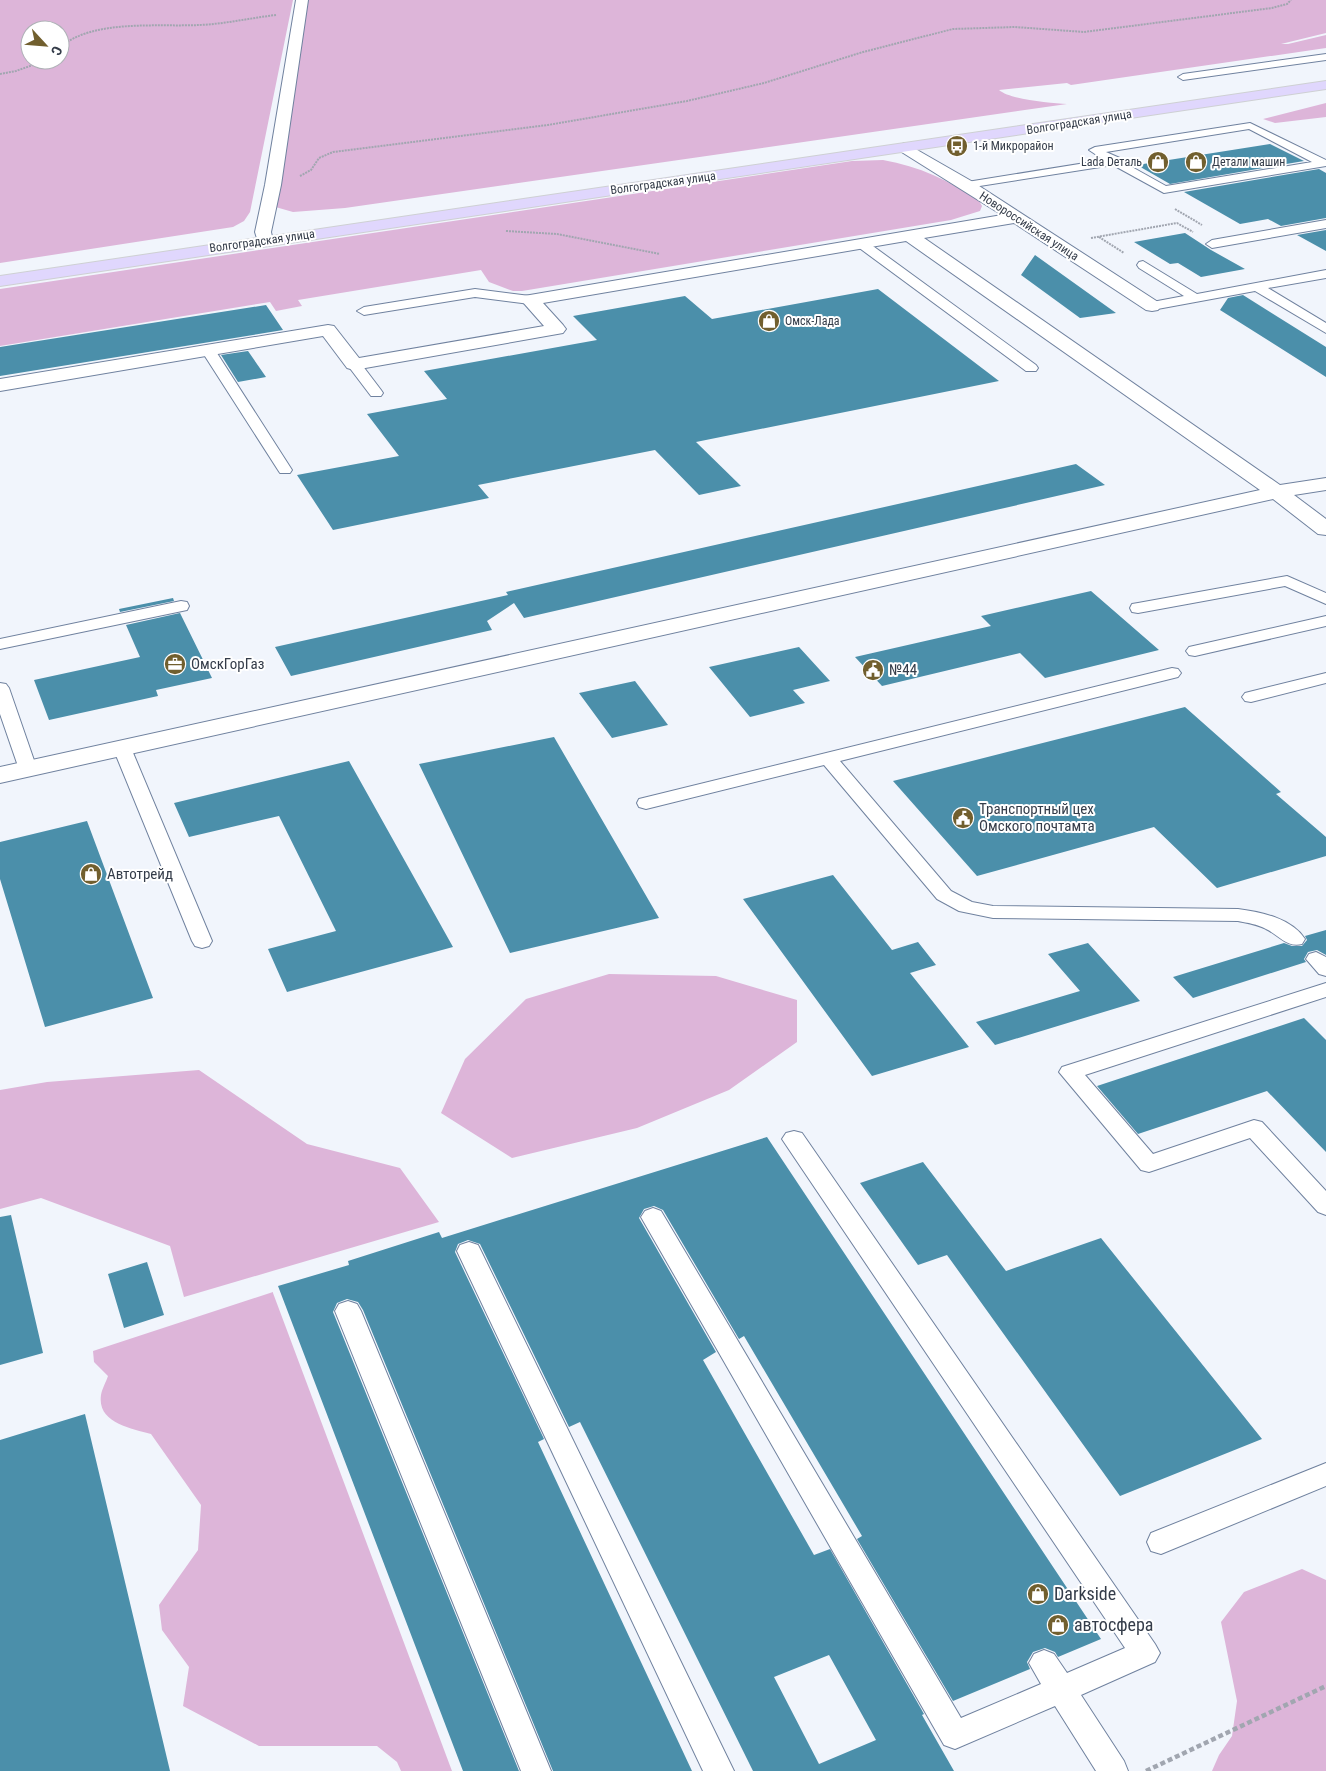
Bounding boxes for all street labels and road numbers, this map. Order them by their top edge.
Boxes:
street label: Волгоградская улица [1025,107,1133,137]
street label: Волгоградская улица [609,169,717,197]
street label: Новороссийская улица [977,189,1081,263]
street label: Волгоградская улица [208,227,316,255]

